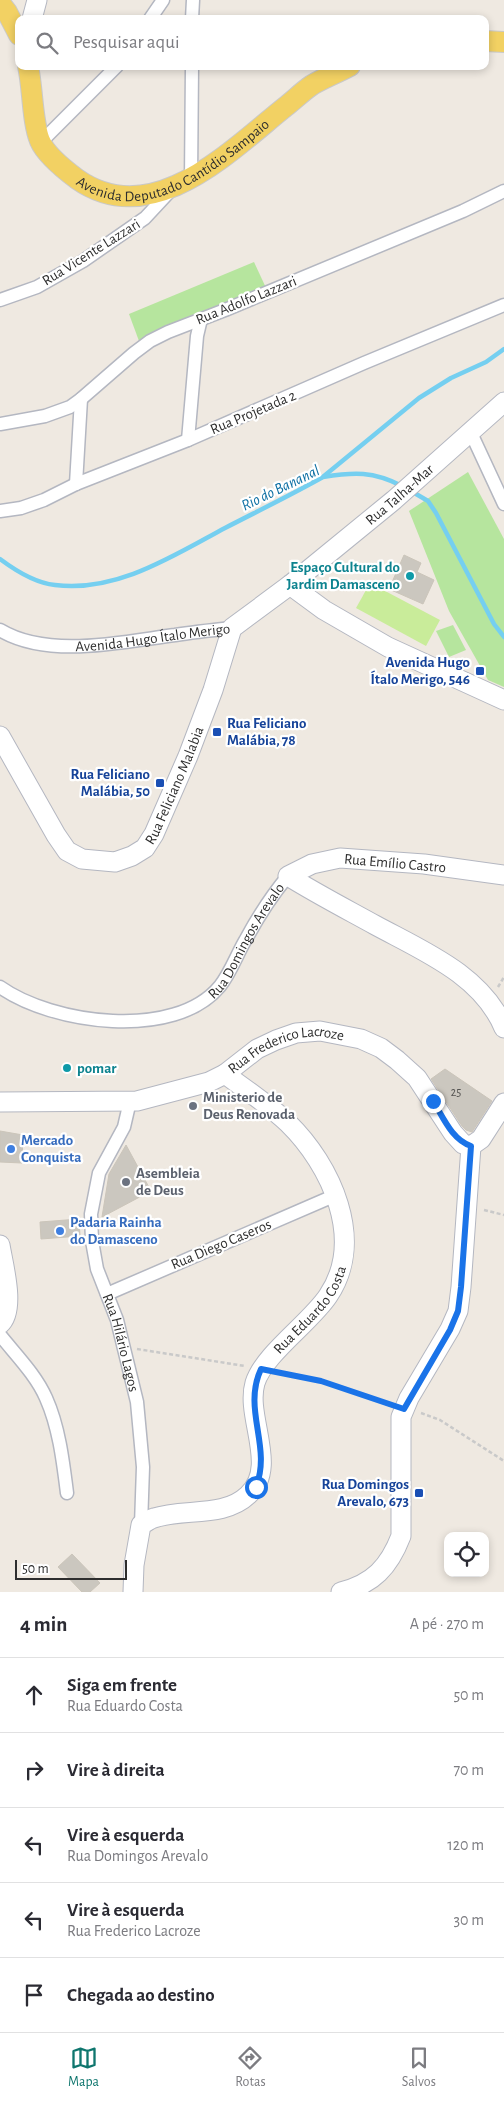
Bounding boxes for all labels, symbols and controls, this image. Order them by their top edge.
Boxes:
search box [15,15,489,70]
icon: search [33,29,61,57]
text: Pesquisar aqui [73,33,179,52]
street label: Avenida Deputado Cantídio Sampaio [74,116,272,204]
street label: Rua Vicente Lazzari [40,216,143,289]
street label: Rua Adolfo Lazzari [194,273,299,328]
street label: Rua Projetada 2 [208,388,298,437]
street label: Rua Talha-Mar [363,461,437,528]
water label: Rio do Bananal [239,462,322,514]
place label: Espaço Cultural do Jardim Damasceno [287,560,400,592]
marker: Espaço Cultural do Jardim Damasceno [404,570,416,582]
street label: Avenida Hugo Ítalo Merigo [75,621,231,654]
place label: Avenida Hugo Ítalo Merigo, 546 [371,655,470,687]
marker: Avenida Hugo Ítalo Merigo, 546 [474,665,486,677]
place label: Rua Feliciano Malábia, 78 [227,716,306,748]
street label: Rua Feliciano Malabia [142,724,207,847]
marker: Rua Feliciano Malábia, 78 [211,726,223,738]
place label: Rua Feliciano Malábia, 50 [71,767,150,799]
marker: Rua Feliciano Malábia, 50 [154,777,166,789]
street label: Rua Emílio Castro [343,852,447,875]
street label: Rua Domingos Arevalo [205,880,287,1002]
street label: Rua Frederico Lacroze [225,1024,345,1077]
place label: pomar [77,1061,117,1076]
marker: pomar [61,1062,73,1074]
house number: 25 [451,1086,461,1098]
place label: Ministerio de Deus Renovada [203,1090,295,1122]
route end [422,1090,445,1113]
marker: Ministerio de Deus Renovada [187,1100,199,1112]
place label: Mercado Conquista [21,1133,81,1165]
marker: Mercado Conquista [5,1143,17,1155]
place label: Asembleia de Deus [136,1166,200,1198]
marker: Asembleia de Deus [120,1176,132,1188]
place label: Padaria Rainha do Damasceno [70,1215,162,1247]
street label: Rua Diego Caseros [169,1217,273,1272]
marker: Padaria Rainha do Damasceno [54,1225,66,1237]
street label: Rua Eduardo Costa [271,1264,349,1357]
street label: Rua Hilário Lagos [99,1292,141,1393]
route start [245,1476,268,1499]
place label: Rua Domingos Arevalo, 673 [321,1477,409,1509]
marker: Rua Domingos Arevalo, 673 [413,1487,425,1499]
map controls [444,1532,489,1577]
button: locate [444,1532,489,1577]
scale bar [15,1557,128,1580]
text: 50 m [22,1562,49,1576]
text: 4 min [20,1614,67,1635]
text: A pé · 270 m [410,1616,484,1632]
text: Siga em frente [67,1676,177,1695]
icon: ahead [20,1681,48,1709]
text: 50 m [453,1687,484,1703]
text: Rua Eduardo Costa [67,1698,183,1714]
icon: right [20,1756,48,1784]
text: Vire à direita [67,1761,165,1780]
text: 70 m [453,1762,484,1778]
text: Vire à esquerda [67,1826,184,1845]
icon: left [20,1831,48,1859]
text: 120 m [447,1837,484,1853]
text: Rua Domingos Arevalo [67,1848,208,1864]
text: Vire à esquerda [67,1901,184,1920]
icon: left [20,1906,48,1934]
text: 30 m [454,1912,484,1928]
text: Rua Frederico Lacroze [67,1923,201,1939]
icon: arrive [20,1981,48,2009]
text: Chegada ao destino [67,1986,215,2005]
tab: Mapa [68,2044,99,2091]
tab: Rotas [235,2044,266,2091]
tab: Salvos [402,2044,436,2091]

